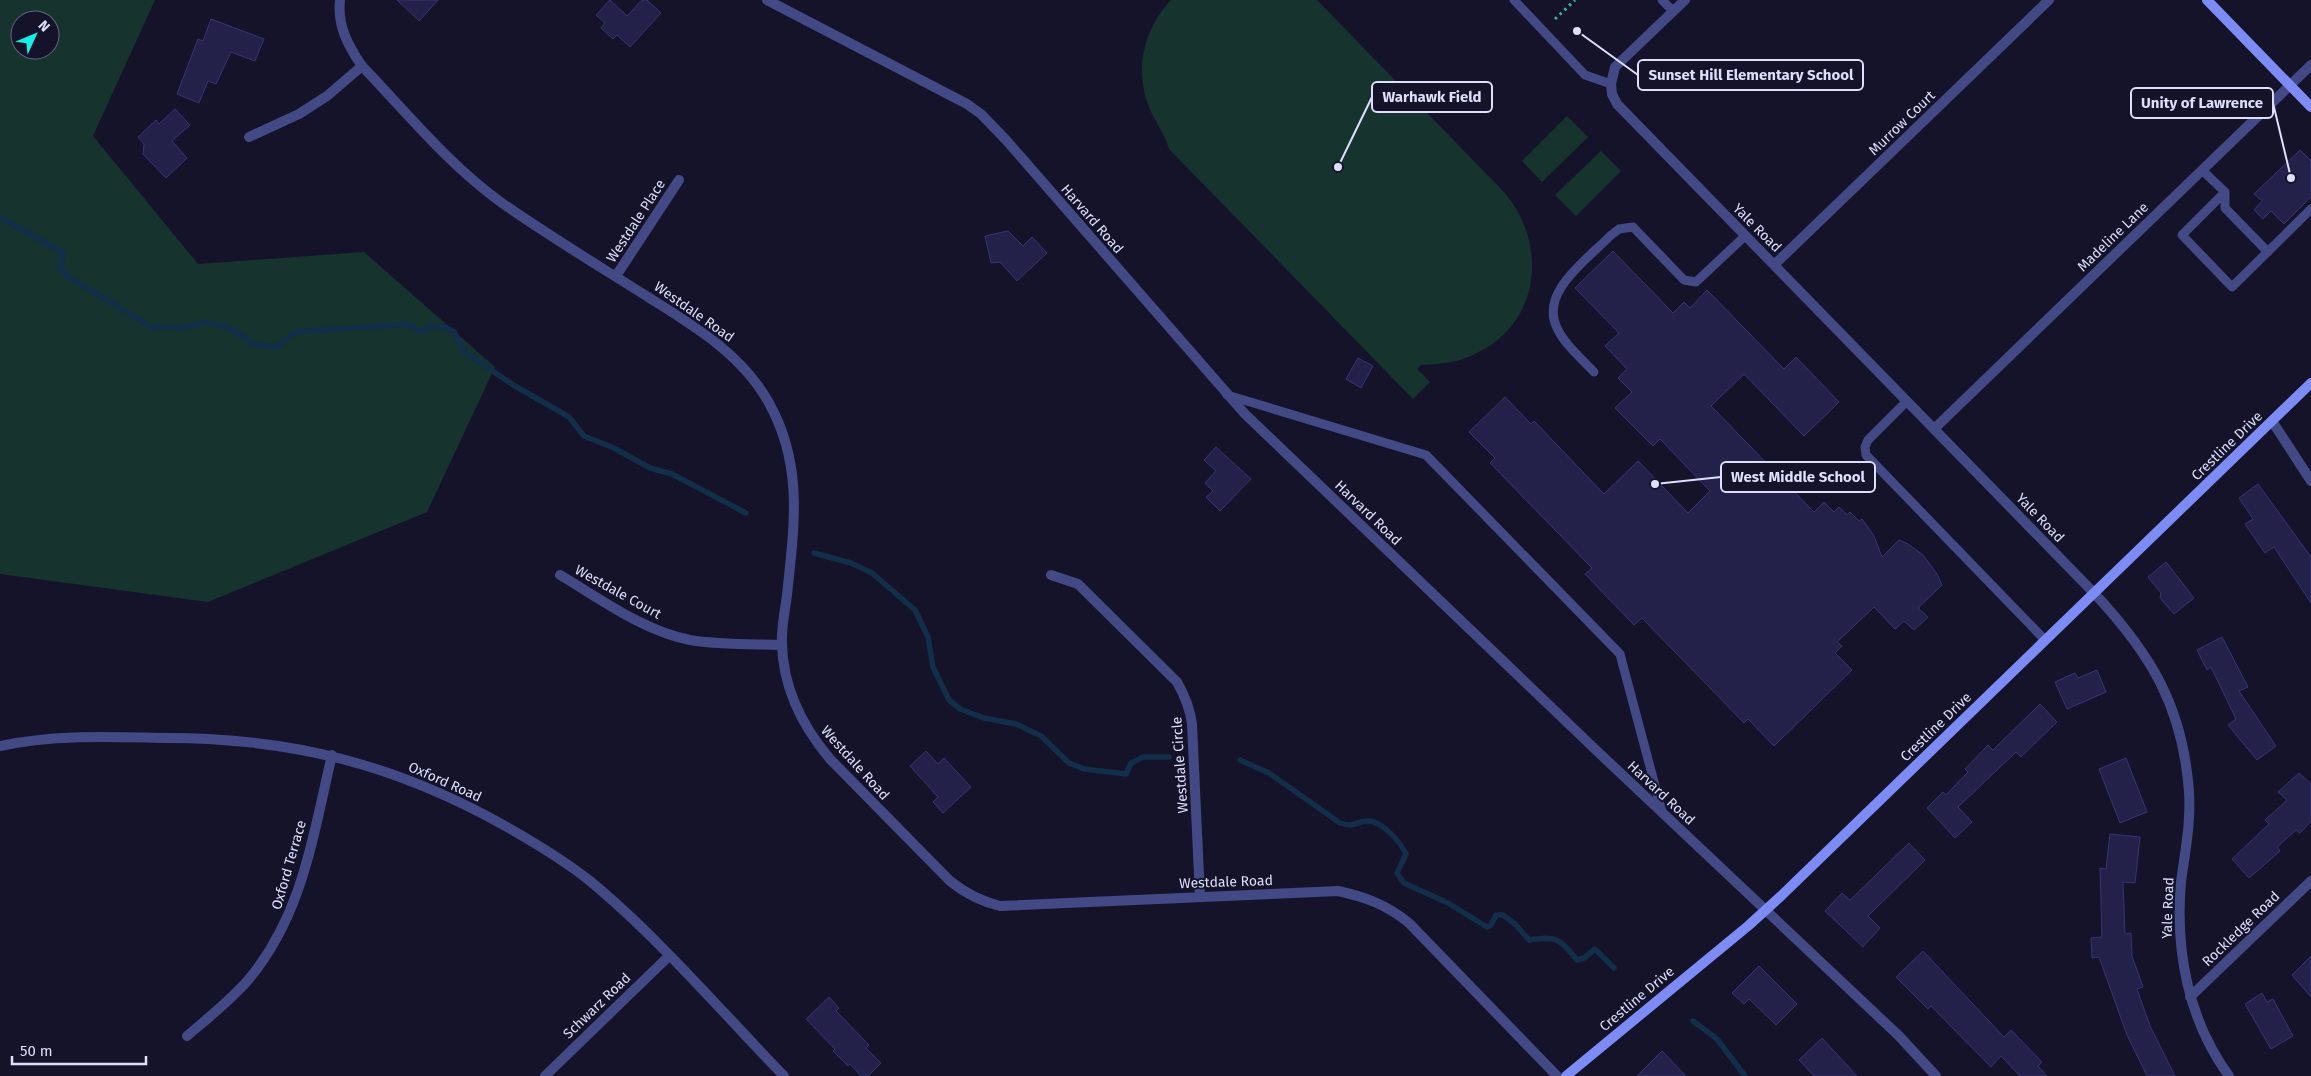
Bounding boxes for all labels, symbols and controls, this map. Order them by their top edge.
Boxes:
north arrow [10,10,60,60]
text: N [35,17,53,36]
callout: Sunset Hill Elementary School [1638,60,1863,90]
text: Sunset Hill Elementary School [1649,66,1854,84]
callout: Warhawk Field [1372,82,1492,112]
street label: Murrow Court [1865,86,1939,159]
text: Warhawk Field [1382,88,1482,106]
callout: Unity of Lawrence [2131,88,2273,118]
text: Unity of Lawrence [2141,94,2263,112]
street label: Westdale Place [603,176,669,266]
street label: Harvard Road [1057,181,1127,257]
street label: Madeline Lane [2074,199,2152,275]
street label: Yale Road [1729,200,1785,256]
street label: Westdale Road [651,278,737,346]
street label: Crestline Drive [2188,408,2266,484]
callout: West Middle School [1721,462,1875,492]
text: West Middle School [1731,468,1866,486]
street label: Harvard Road [1331,477,1405,549]
street label: Yale Road [2012,490,2068,546]
street label: Westdale Court [572,561,665,623]
street label: Crestline Drive [1897,689,1975,765]
street label: Westdale Circle [1168,716,1192,814]
street label: Westdale Road [817,722,893,804]
street label: Harvard Road [1624,757,1698,829]
street label: Oxford Road [406,758,484,806]
street label: Oxford Terrace [268,818,310,912]
street label: Westdale Road [1179,872,1273,892]
street label: Yale Road [2158,877,2178,939]
street label: Rockledge Road [2199,888,2283,970]
street label: Crestline Drive [1596,963,1678,1035]
street label: Schwarz Road [560,970,634,1042]
scale bar [12,1034,146,1066]
text: 50 m [20,1042,53,1060]

